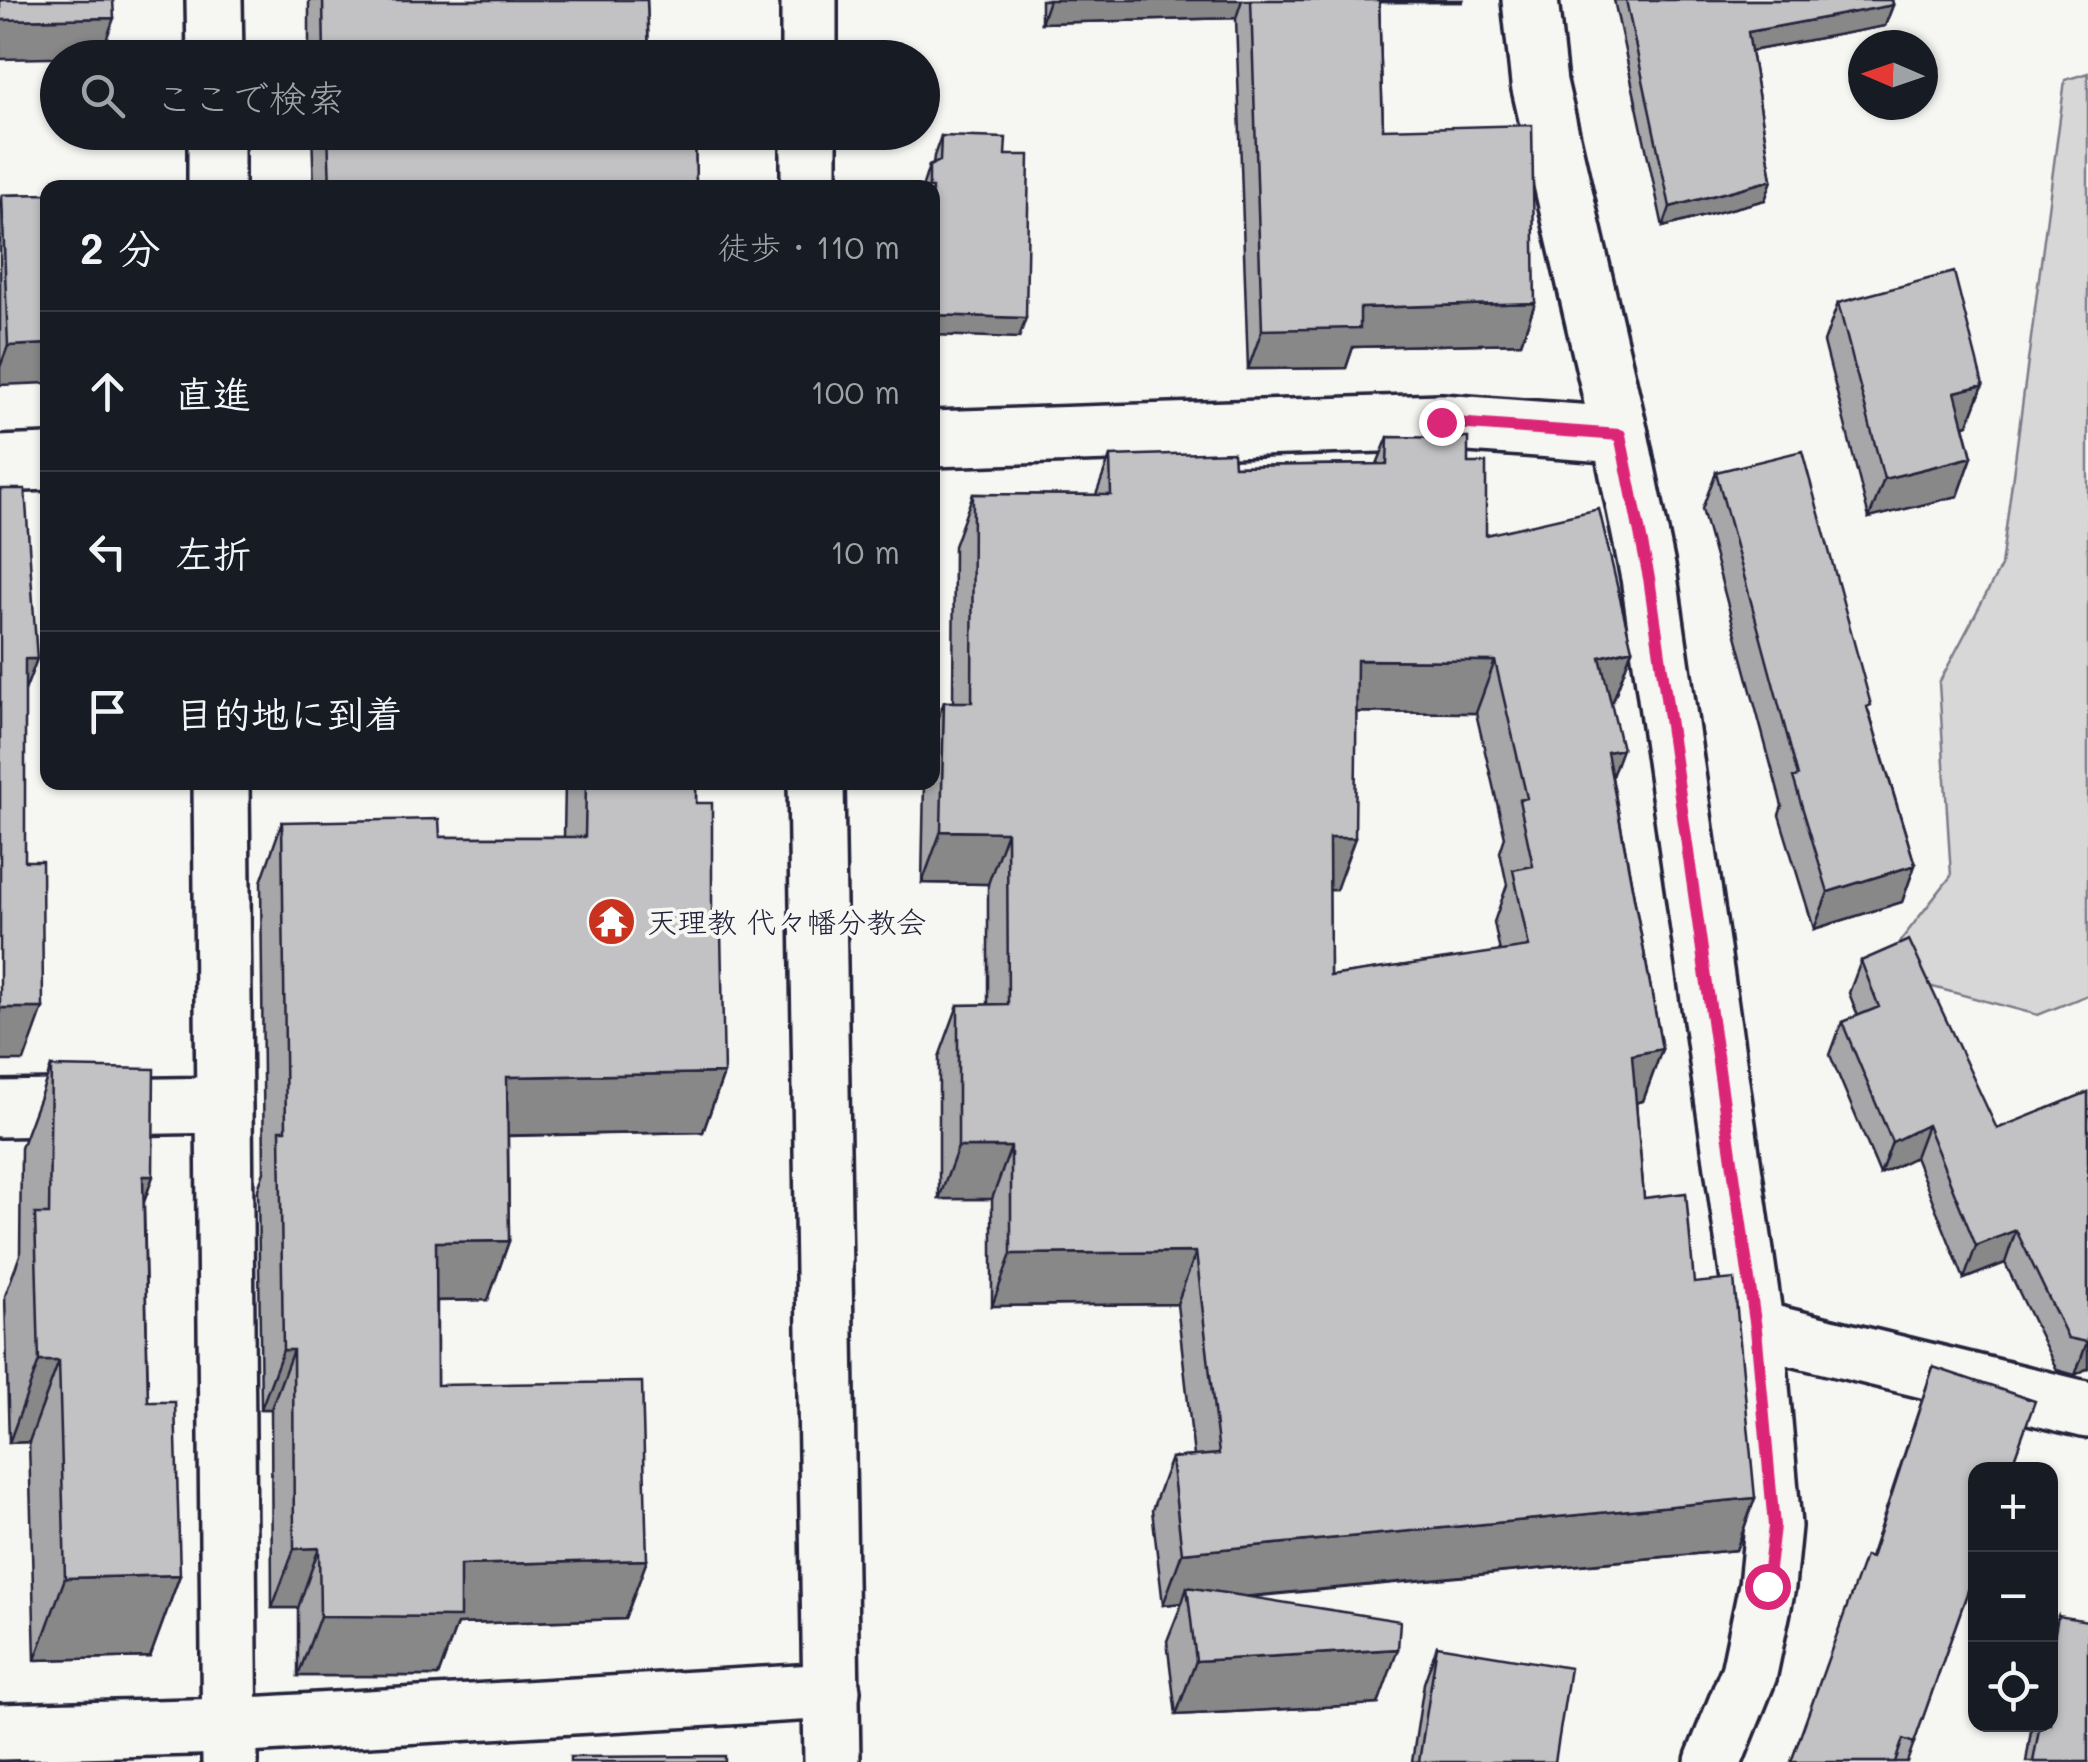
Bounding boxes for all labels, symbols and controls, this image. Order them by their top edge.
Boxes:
north arrow [1848,30,1938,120]
search box [40,40,940,150]
icon: search [75,68,130,123]
text: ここで検索 [155,72,345,122]
text: 2 分 [80,220,161,275]
text: 徒歩 · 110 m [717,225,900,267]
icon: ahead [80,364,135,419]
text: 直進 [175,368,251,418]
text: 100 m [810,370,900,412]
route end [1419,400,1465,446]
icon: left [80,524,135,579]
text: 左折 [175,528,251,578]
text: 10 m [830,530,900,572]
icon: arrive [80,684,135,739]
text: 目的地に到着 [175,688,403,738]
temple icon: 天理教 代々幡分教会 [586,895,638,947]
place label: 天理教 代々幡分教会 [647,901,927,941]
map controls [1968,1462,2058,1732]
button: + [1968,1462,2058,1552]
button: − [1968,1552,2058,1642]
route start [1745,1564,1791,1610]
button: locate [1968,1642,2058,1732]

